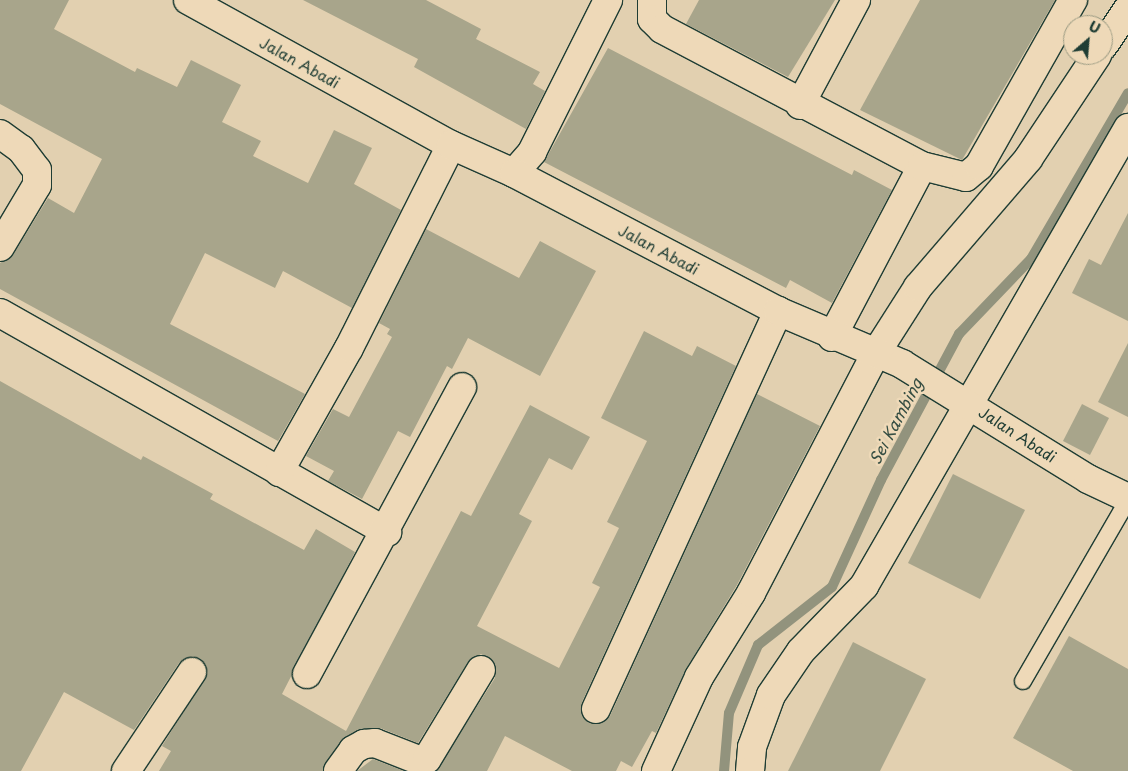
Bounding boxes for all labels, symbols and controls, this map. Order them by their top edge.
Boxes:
north arrow [1063,15,1113,65]
text: U [1085,15,1104,39]
street label: Jalan Abadi [257,33,343,91]
street label: Jalan Abadi [616,220,702,278]
water label: Sei Kambing [864,375,926,467]
street label: Jalan Abadi [976,402,1060,466]

